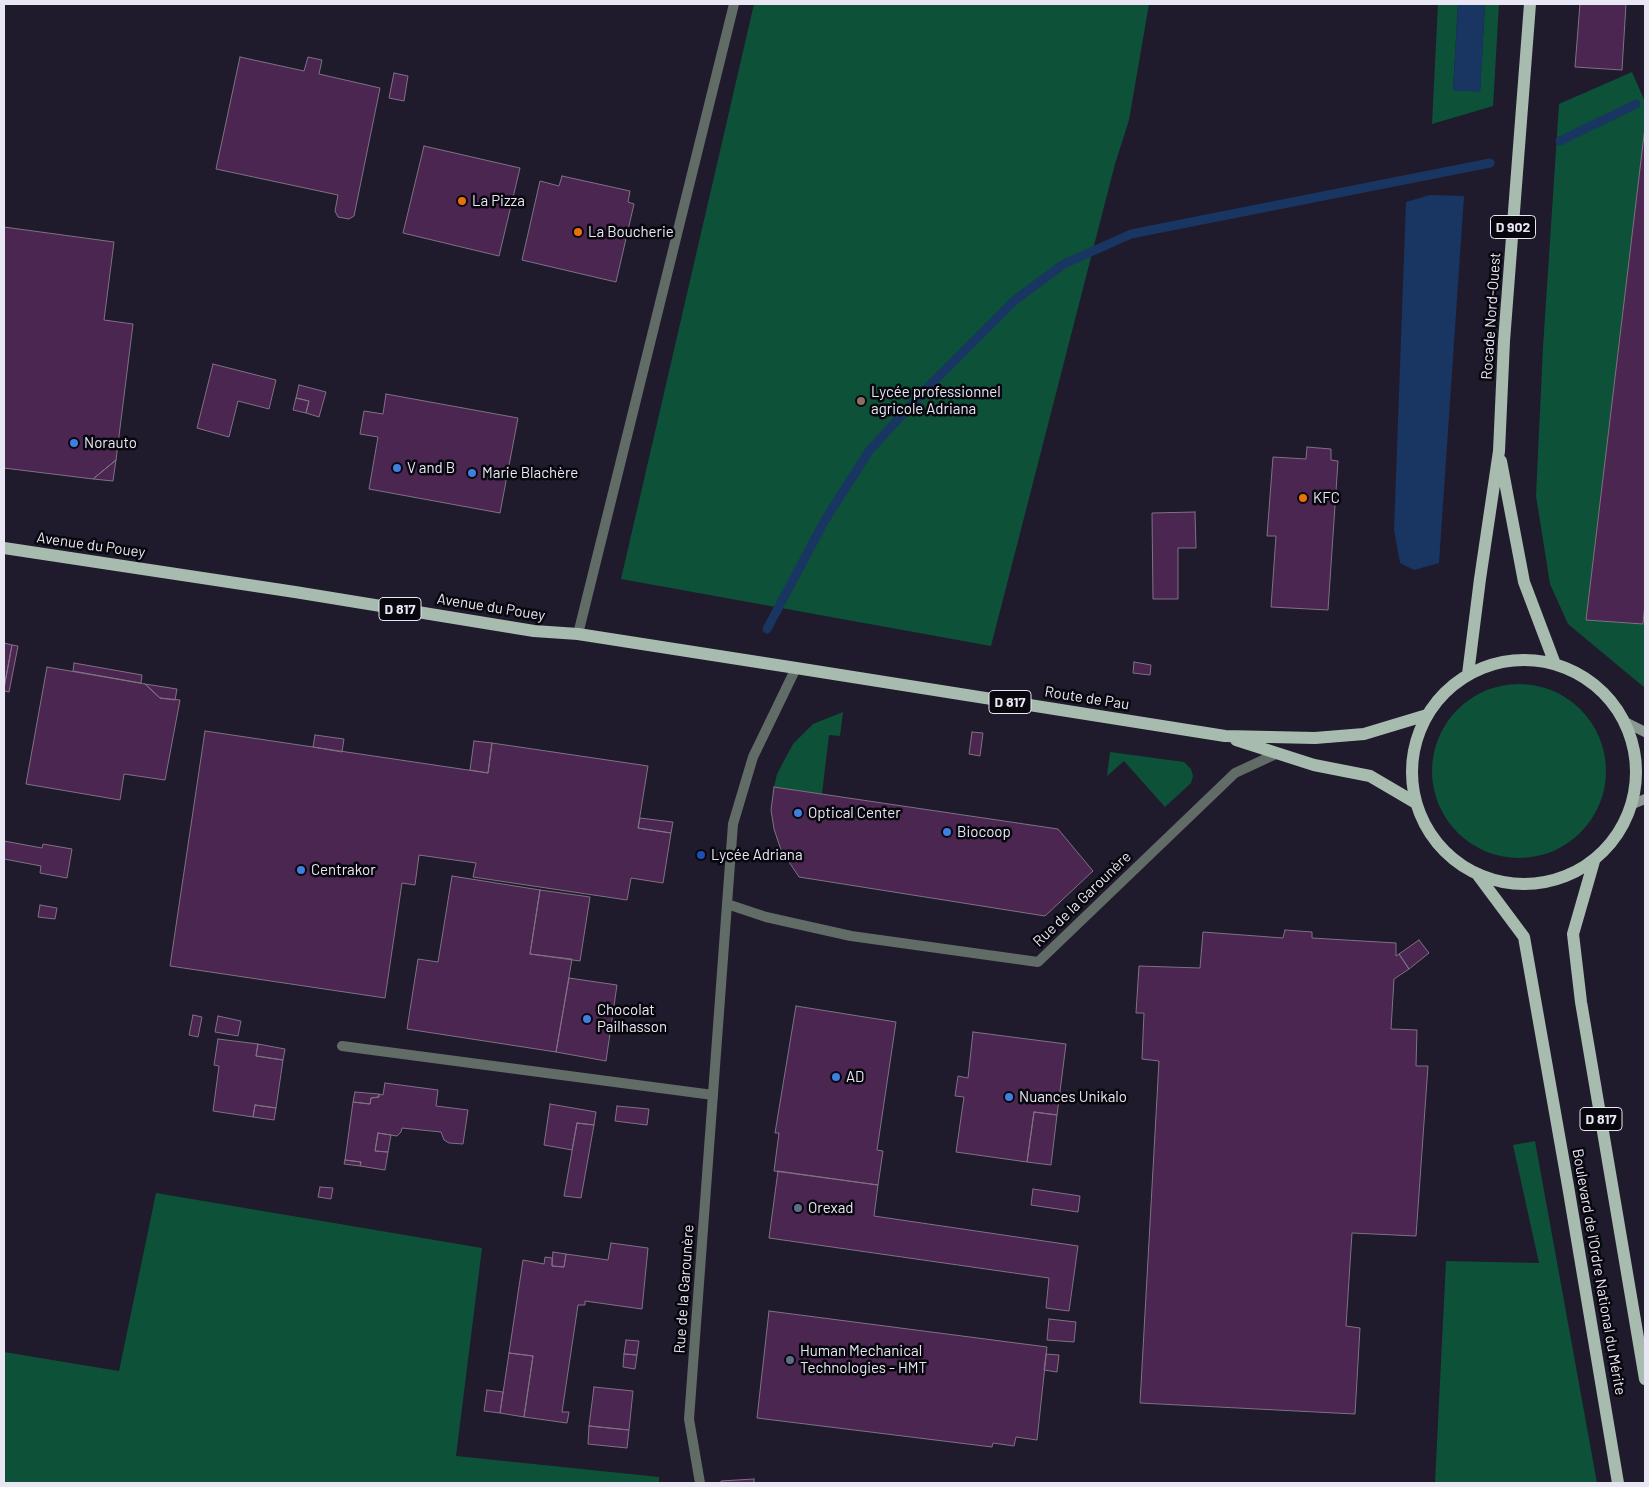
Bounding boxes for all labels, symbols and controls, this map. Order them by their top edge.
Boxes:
place label: La Pizza [472,192,525,210]
marker: La Pizza [456,195,468,207]
road number: D 902 [1490,216,1536,238]
place label: La Boucherie [588,223,674,241]
marker: La Boucherie [572,226,584,238]
street label: Rocade Nord-Ouest [1478,252,1504,380]
place label: Lycée professionnel agricole Adriana [871,383,1001,418]
marker: Lycée professionnel agricole Adriana [855,395,867,407]
place label: Norauto [84,434,137,452]
marker: Norauto [68,437,80,449]
place label: V and B [407,459,455,477]
marker: V and B [391,462,403,474]
place label: Marie Blachère [482,464,578,482]
marker: Marie Blachère [466,467,478,479]
place label: KFC [1313,489,1340,507]
marker: KFC [1297,492,1309,504]
street label: Avenue du Pouey [36,528,146,562]
street label: Avenue du Pouey [436,590,546,624]
road number: D 817 [379,598,421,620]
street label: Route de Pau [1043,682,1131,714]
road number: D 817 [989,690,1031,714]
place label: Optical Center [808,804,901,822]
marker: Optical Center [792,807,804,819]
place label: Biocoop [957,823,1011,841]
marker: Biocoop [941,826,953,838]
place label: Lycée Adriana [711,846,803,864]
street label: Rue de la Garounère [1029,848,1135,950]
marker: Lycée Adriana [695,849,707,861]
place label: Centrakor [311,861,376,879]
marker: Centrakor [295,864,307,876]
place label: Chocolat Pailhasson [597,1001,667,1036]
marker: Chocolat Pailhasson [581,1013,593,1025]
place label: AD [846,1068,864,1086]
marker: AD [830,1071,842,1083]
place label: Nuances Unikalo [1019,1088,1127,1106]
marker: Nuances Unikalo [1003,1091,1015,1103]
road number: D 817 [1580,1108,1622,1130]
street label: Boulevard de l'Ordre National du Mérite [1568,1147,1630,1397]
place label: Orexad [808,1199,854,1217]
marker: Orexad [792,1202,804,1214]
street label: Rue de la Garounère [671,1224,697,1354]
place label: Human Mechanical Technologies - HMT [800,1342,927,1377]
marker: Human Mechanical Technologies - HMT [784,1354,796,1366]

